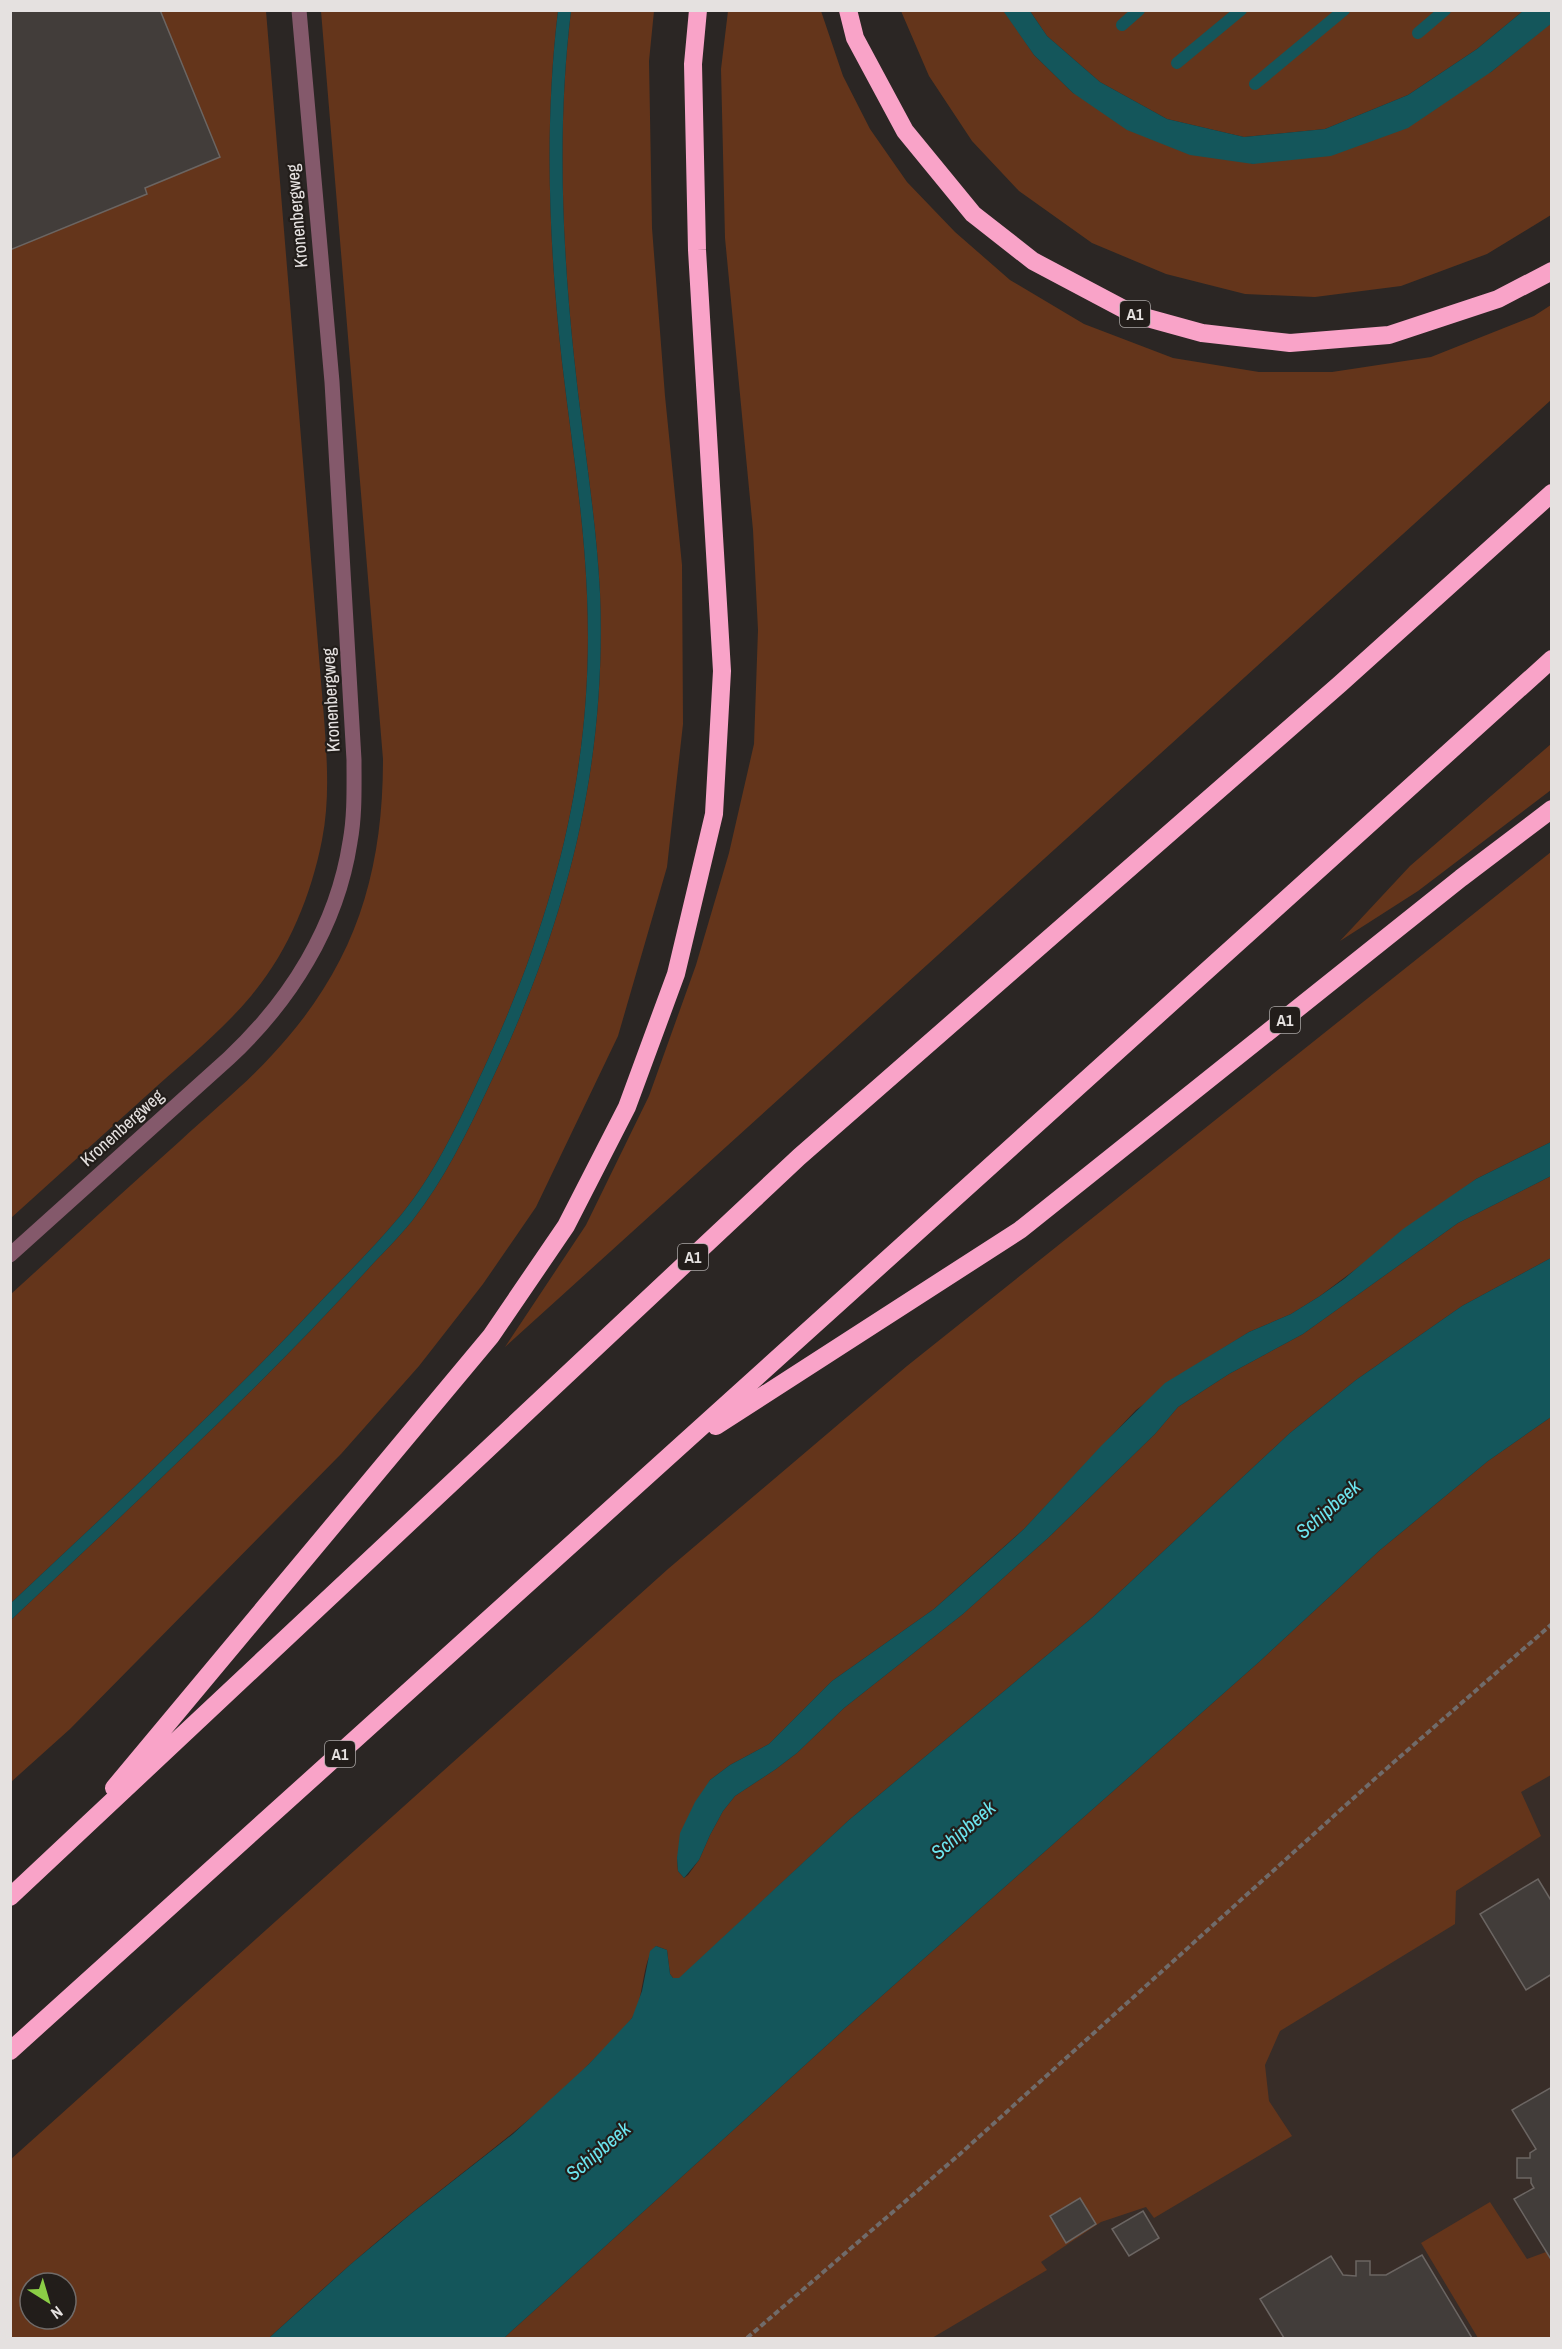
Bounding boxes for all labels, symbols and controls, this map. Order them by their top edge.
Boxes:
street label: Kronenbergweg [279,162,313,269]
road number: A1 [1120,301,1150,327]
street label: Kronenbergweg [315,647,346,753]
road number: A1 [1270,1007,1300,1033]
street label: Kronenbergweg [75,1083,169,1172]
road number: A1 [678,1244,708,1270]
water label: Schipbeek [1290,1472,1366,1544]
road number: A1 [325,1741,355,1767]
water label: Schipbeek [925,1793,1001,1865]
water label: Schipbeek [560,2114,636,2186]
north arrow [18,2271,78,2331]
text: N [47,2301,67,2325]

